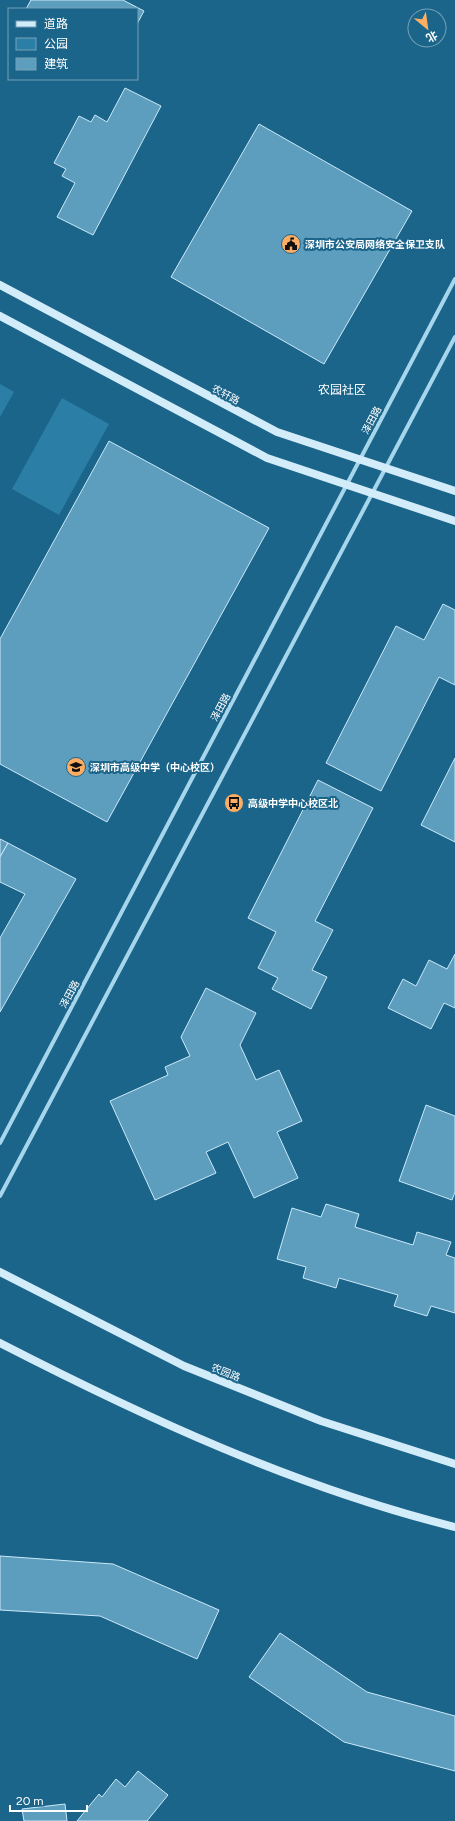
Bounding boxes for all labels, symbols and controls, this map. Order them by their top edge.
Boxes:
legend [8,8,138,80]
north arrow [407,8,447,48]
text: 道路 [44,17,68,31]
text: 北 [424,28,440,45]
text: 公园 [44,37,68,51]
text: 建筑 [44,57,68,71]
public building icon: 深圳市公安局网络安全保卫支队 [280,233,302,255]
place label: 深圳市公安局网络安全保卫支队 [305,238,445,251]
street label: 农轩路 [209,382,242,407]
district label: 农园社区 [318,383,366,397]
street label: 泽田路 [359,404,384,437]
street label: 泽田路 [208,691,233,724]
school or university icon: 深圳市高级中学（中心校区） [65,756,87,778]
place label: 深圳市高级中学（中心校区） [90,761,220,774]
bus stop icon: 高级中学中心校区北 [223,792,245,814]
place label: 高级中学中心校区北 [248,797,338,810]
street label: 泽田路 [57,978,82,1011]
street label: 农园路 [209,1361,242,1384]
scale bar [10,1787,87,1813]
text: 20 m [16,1794,44,1808]

